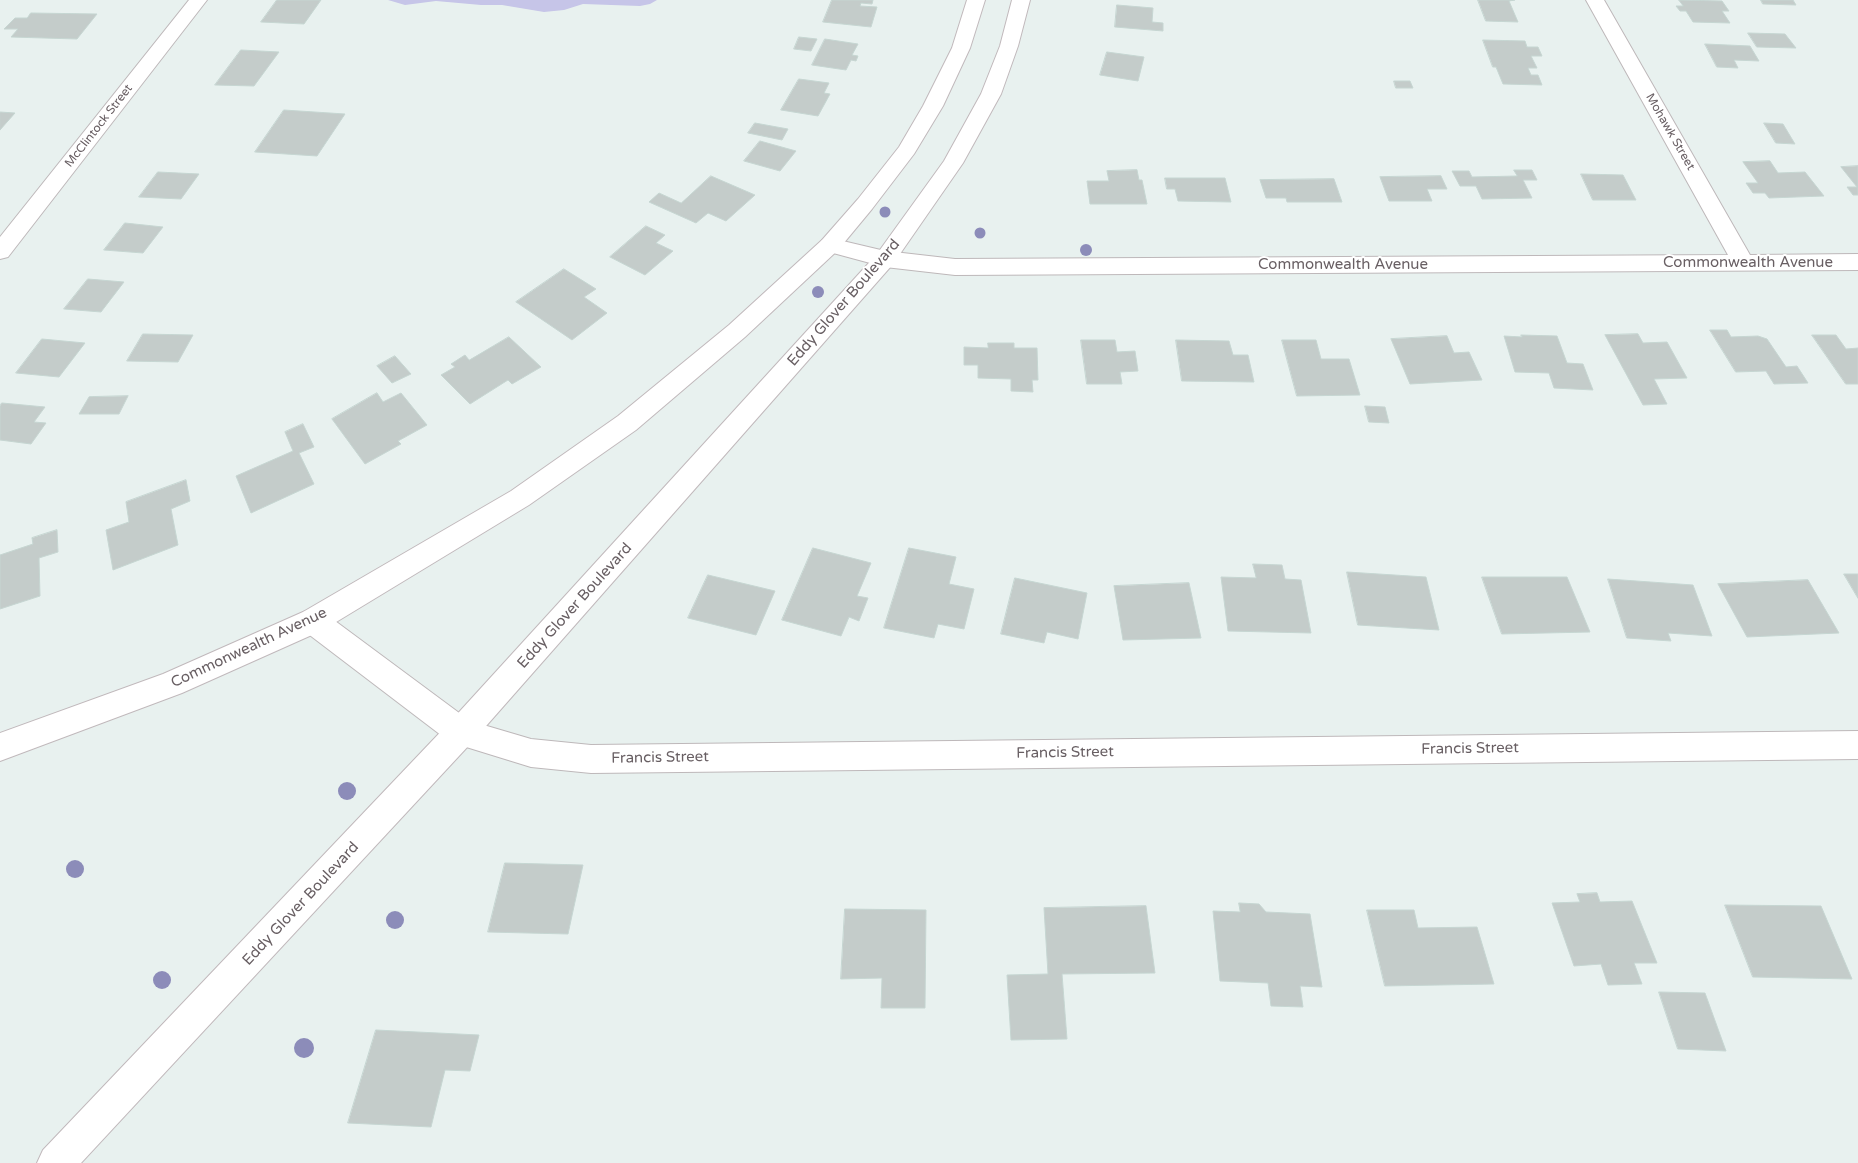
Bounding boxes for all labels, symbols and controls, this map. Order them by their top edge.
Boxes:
street label: McClintock Street [62,82,136,170]
street label: Mohawk Street [1642,91,1698,173]
street label: Eddy Glover Boulevard [784,236,904,370]
street label: Commonwealth Avenue [1663,254,1833,272]
street label: Commonwealth Avenue [1258,256,1428,274]
street label: Eddy Glover Boulevard [514,540,636,672]
street label: Commonwealth Avenue [168,604,330,692]
street label: Francis Street [1421,739,1519,759]
street label: Francis Street [1016,743,1114,763]
street label: Francis Street [611,748,709,768]
street label: Eddy Glover Boulevard [239,839,363,969]

